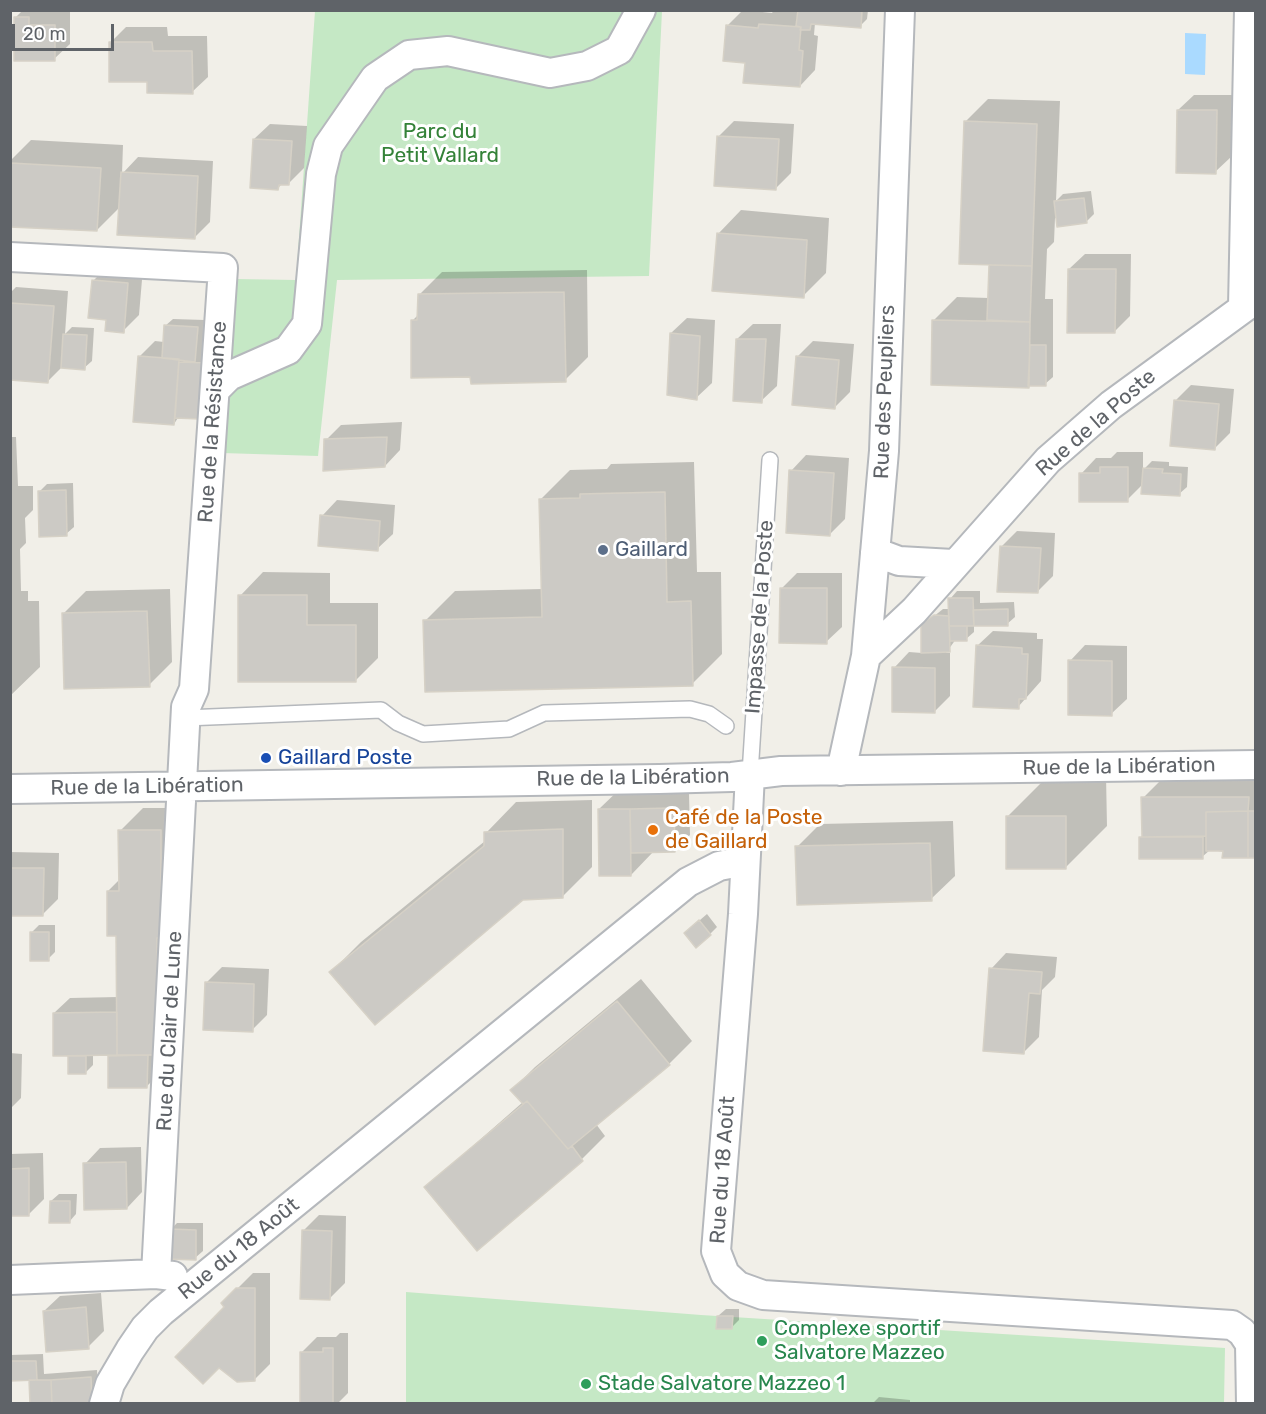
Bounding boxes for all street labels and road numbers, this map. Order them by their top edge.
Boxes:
street label: Rue des Peupliers [869,304,901,480]
street label: Rue de la Résistance [193,320,233,524]
street label: Rue de la Poste [1031,364,1161,482]
street label: Impasse de la Poste [741,519,779,715]
street label: Rue de la Libération [1022,753,1216,781]
street label: Rue de la Libération [536,764,730,792]
street label: Rue de la Libération [50,773,244,801]
street label: Rue du Clair de Lune [152,930,188,1132]
street label: Rue du 18 Août [705,1095,741,1245]
street label: Rue du 18 Août [174,1193,304,1305]

